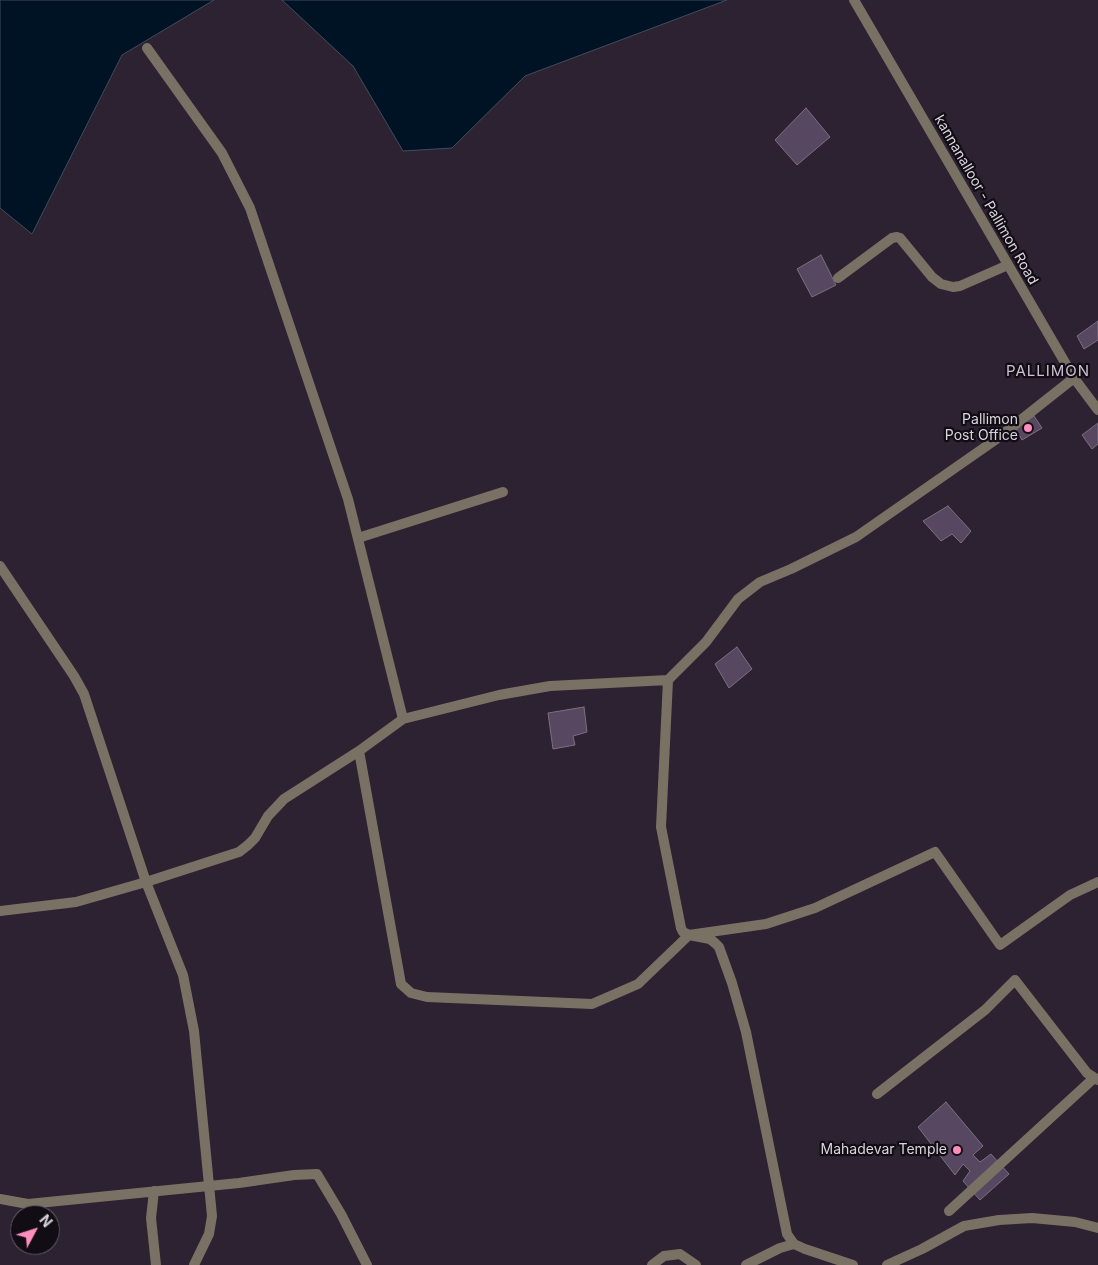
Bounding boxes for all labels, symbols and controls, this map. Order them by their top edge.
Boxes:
street label: kannanalloor - Pallimon Road [931,112,1041,288]
district label: PALLIMON [1005,362,1091,380]
place label: Pallimon Post Office [945,412,1018,444]
marker: Pallimon Post Office [1022,422,1034,434]
place label: Mahadevar Temple [821,1142,947,1158]
marker: Mahadevar Temple [951,1144,963,1156]
north arrow [10,1205,60,1255]
text: N [36,1211,56,1230]

